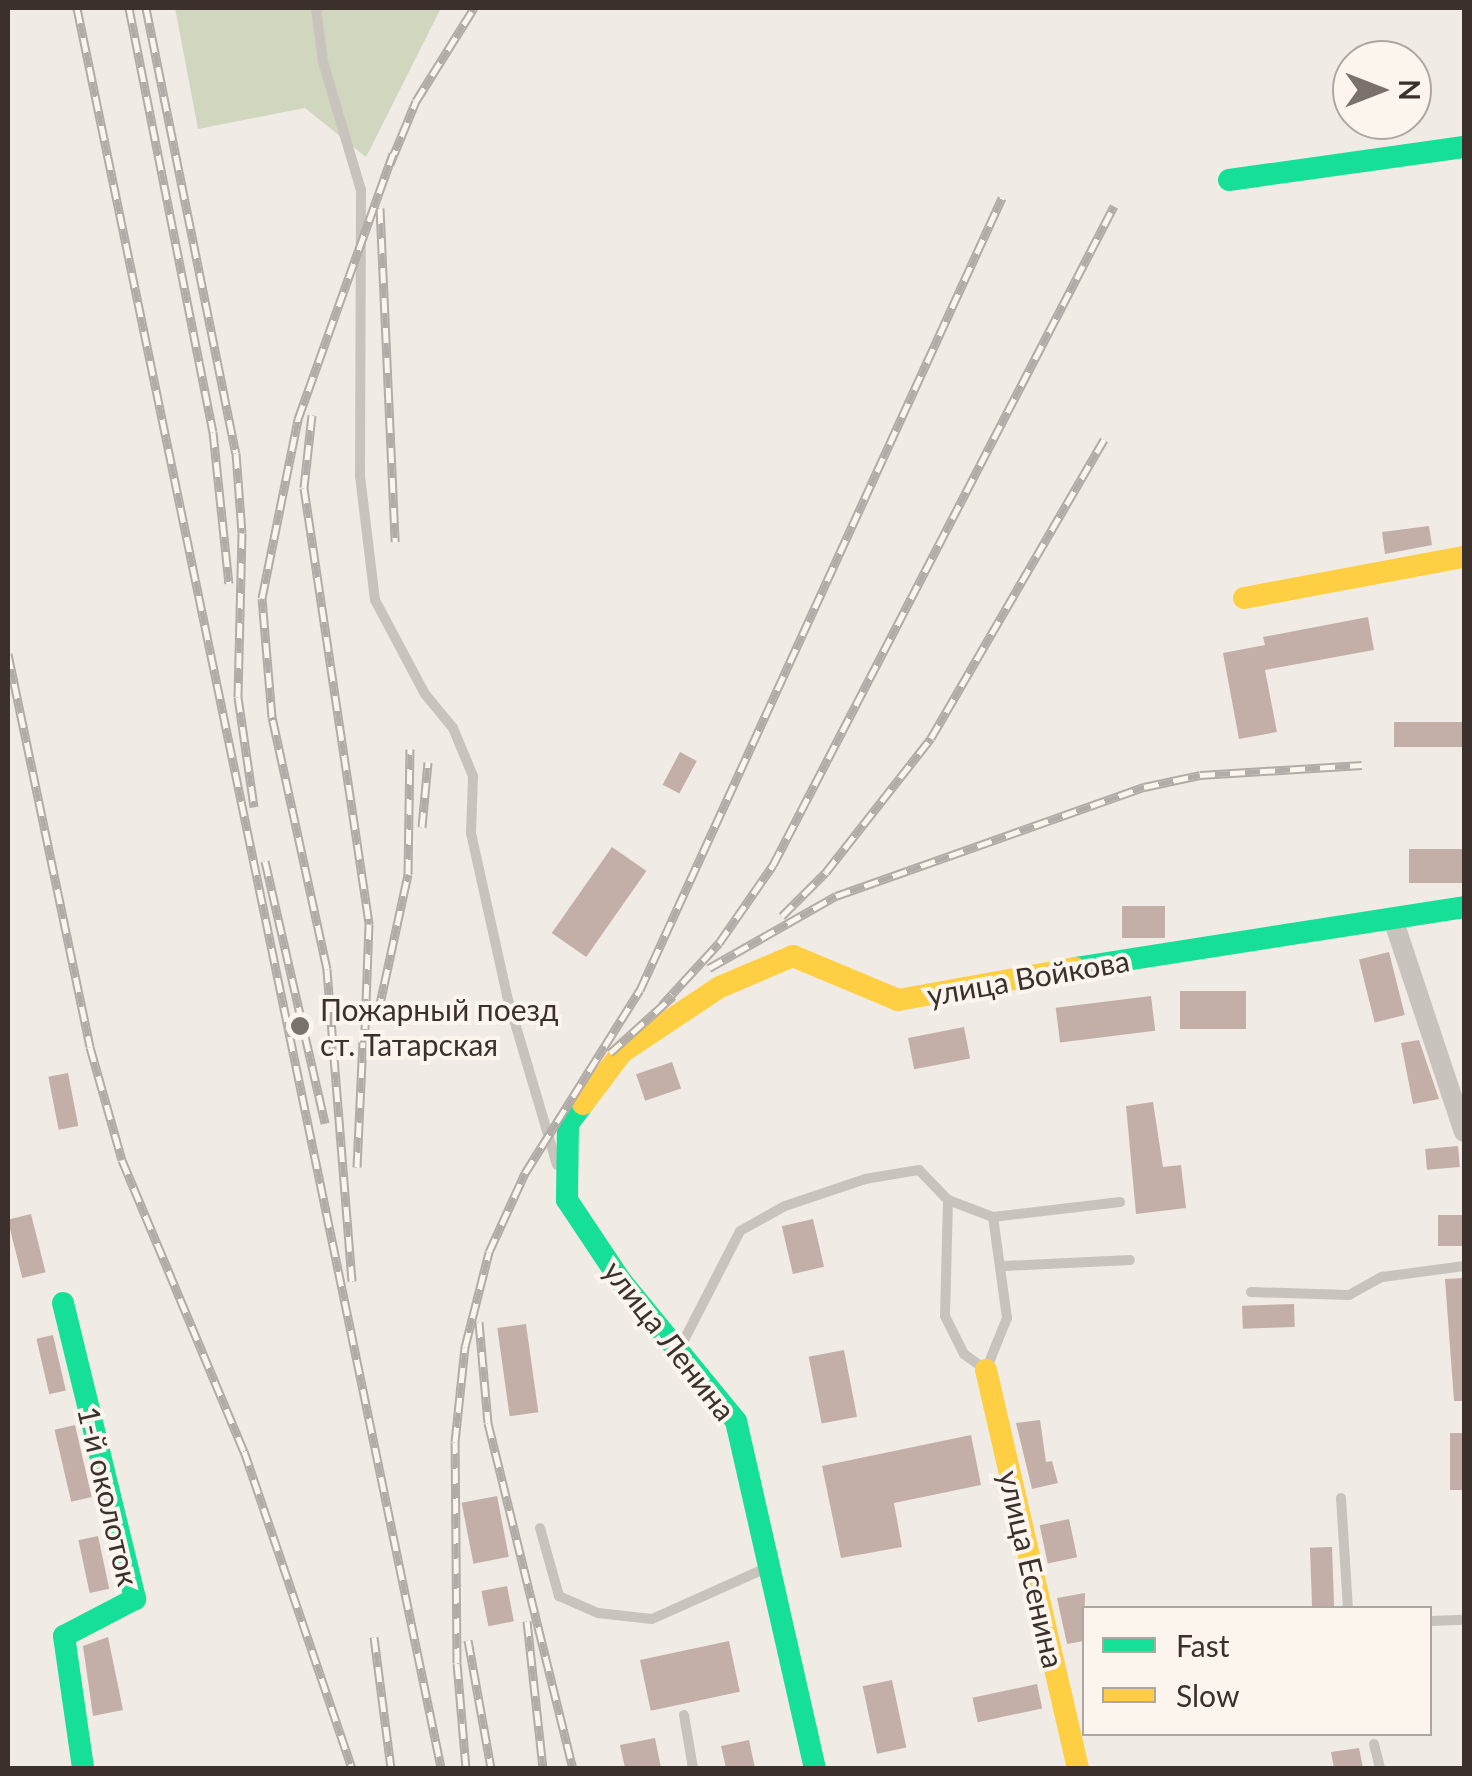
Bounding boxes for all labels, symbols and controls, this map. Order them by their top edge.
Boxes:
north arrow [1332,40,1432,140]
text: N [1393,79,1427,101]
street label: улица Войкова [924,941,1132,1013]
place label: Пожарный поезд ст. Татарская [320,991,558,1062]
marker: Пожарный поезд ст. Татарская [289,1015,311,1037]
street label: улица Ленина [596,1253,744,1427]
street label: 1-й околоток [71,1403,147,1589]
street label: улица Есенина [992,1467,1072,1671]
legend [1082,1606,1432,1736]
text: Fast [1176,1627,1230,1663]
text: Slow [1176,1677,1239,1713]

